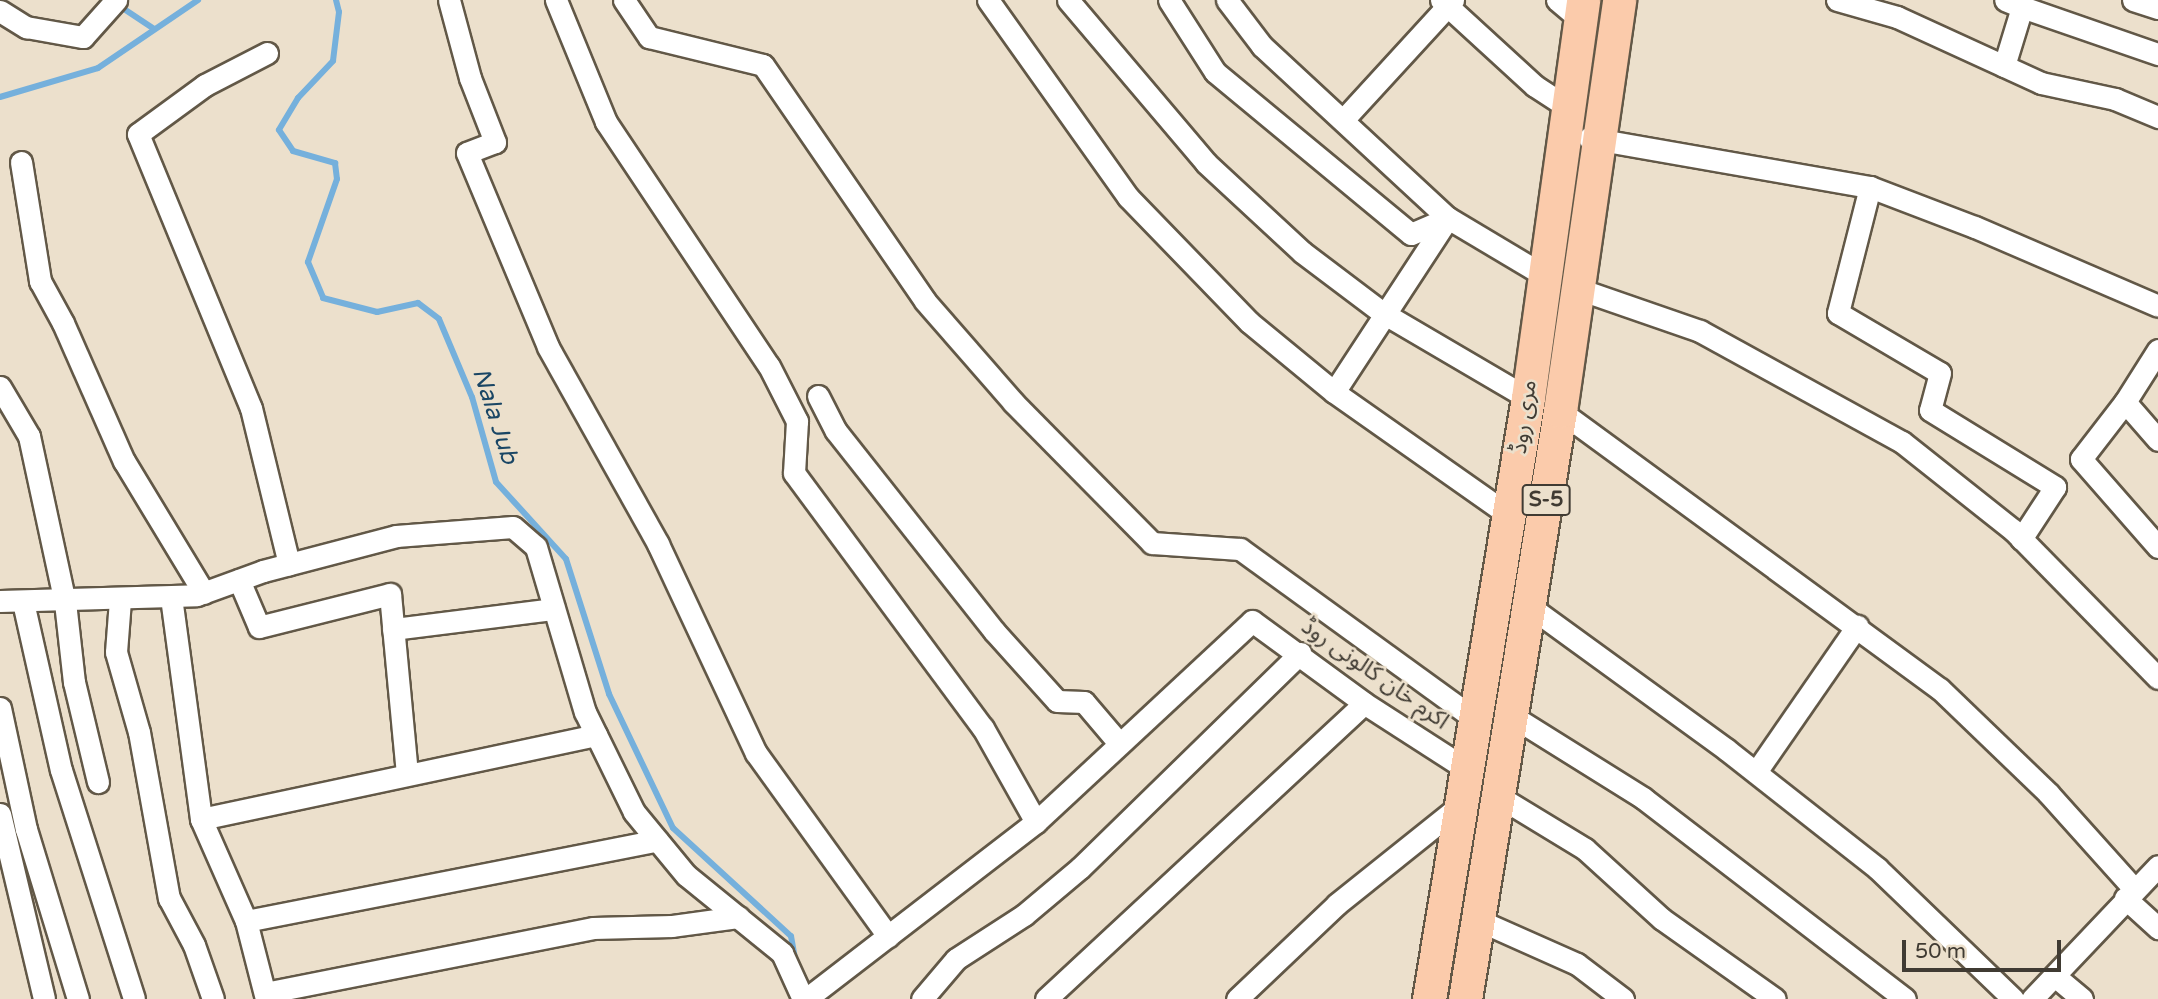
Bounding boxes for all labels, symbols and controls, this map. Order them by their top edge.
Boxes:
water label: Nala Jub [466,364,524,468]
street label: مری روڈ [1505,378,1543,456]
road number: S-5 [1522,482,1570,518]
street label: اکرم خان کالونی روڈ [1296,613,1454,735]
scale bar [1906,926,2065,970]
text: 50 m [1915,939,1966,964]

